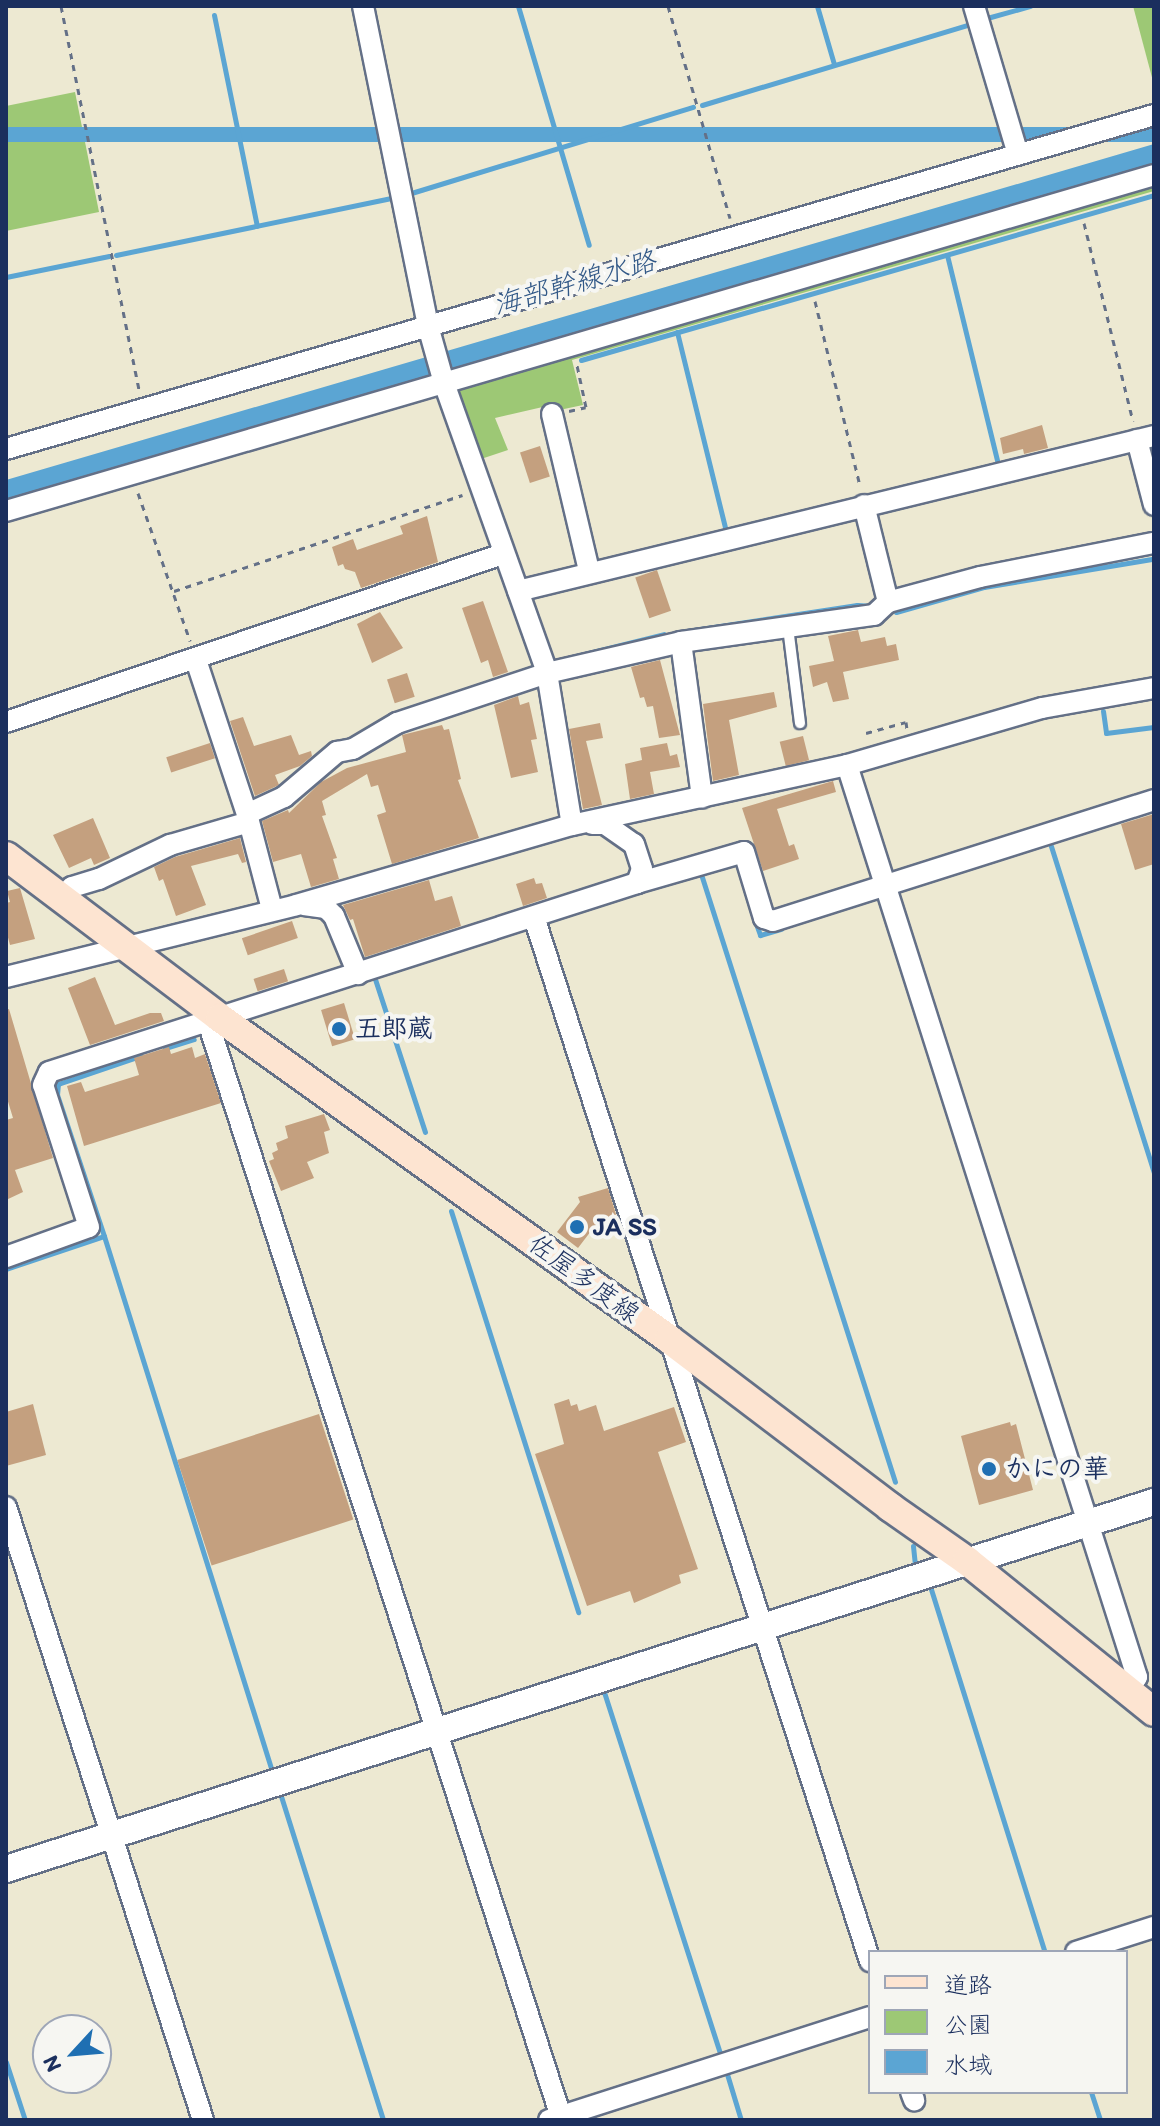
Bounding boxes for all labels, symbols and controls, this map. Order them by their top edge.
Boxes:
water label: 海部幹線水路 [489,243,659,321]
place label: 五郎蔵 [355,1013,433,1045]
marker: 五郎蔵 [330,1020,348,1038]
place label: JA SS [593,1211,657,1243]
marker: JA SS [568,1218,586,1236]
street label: 佐屋多度線 [522,1228,646,1330]
place label: かにの華 [1005,1453,1109,1485]
marker: かにの華 [980,1460,998,1478]
legend [868,1950,1128,2094]
text: 道路 [944,1970,992,1999]
text: 公園 [944,2010,992,2039]
north arrow [32,2014,112,2094]
text: 水域 [944,2050,992,2079]
text: N [36,2051,67,2076]

